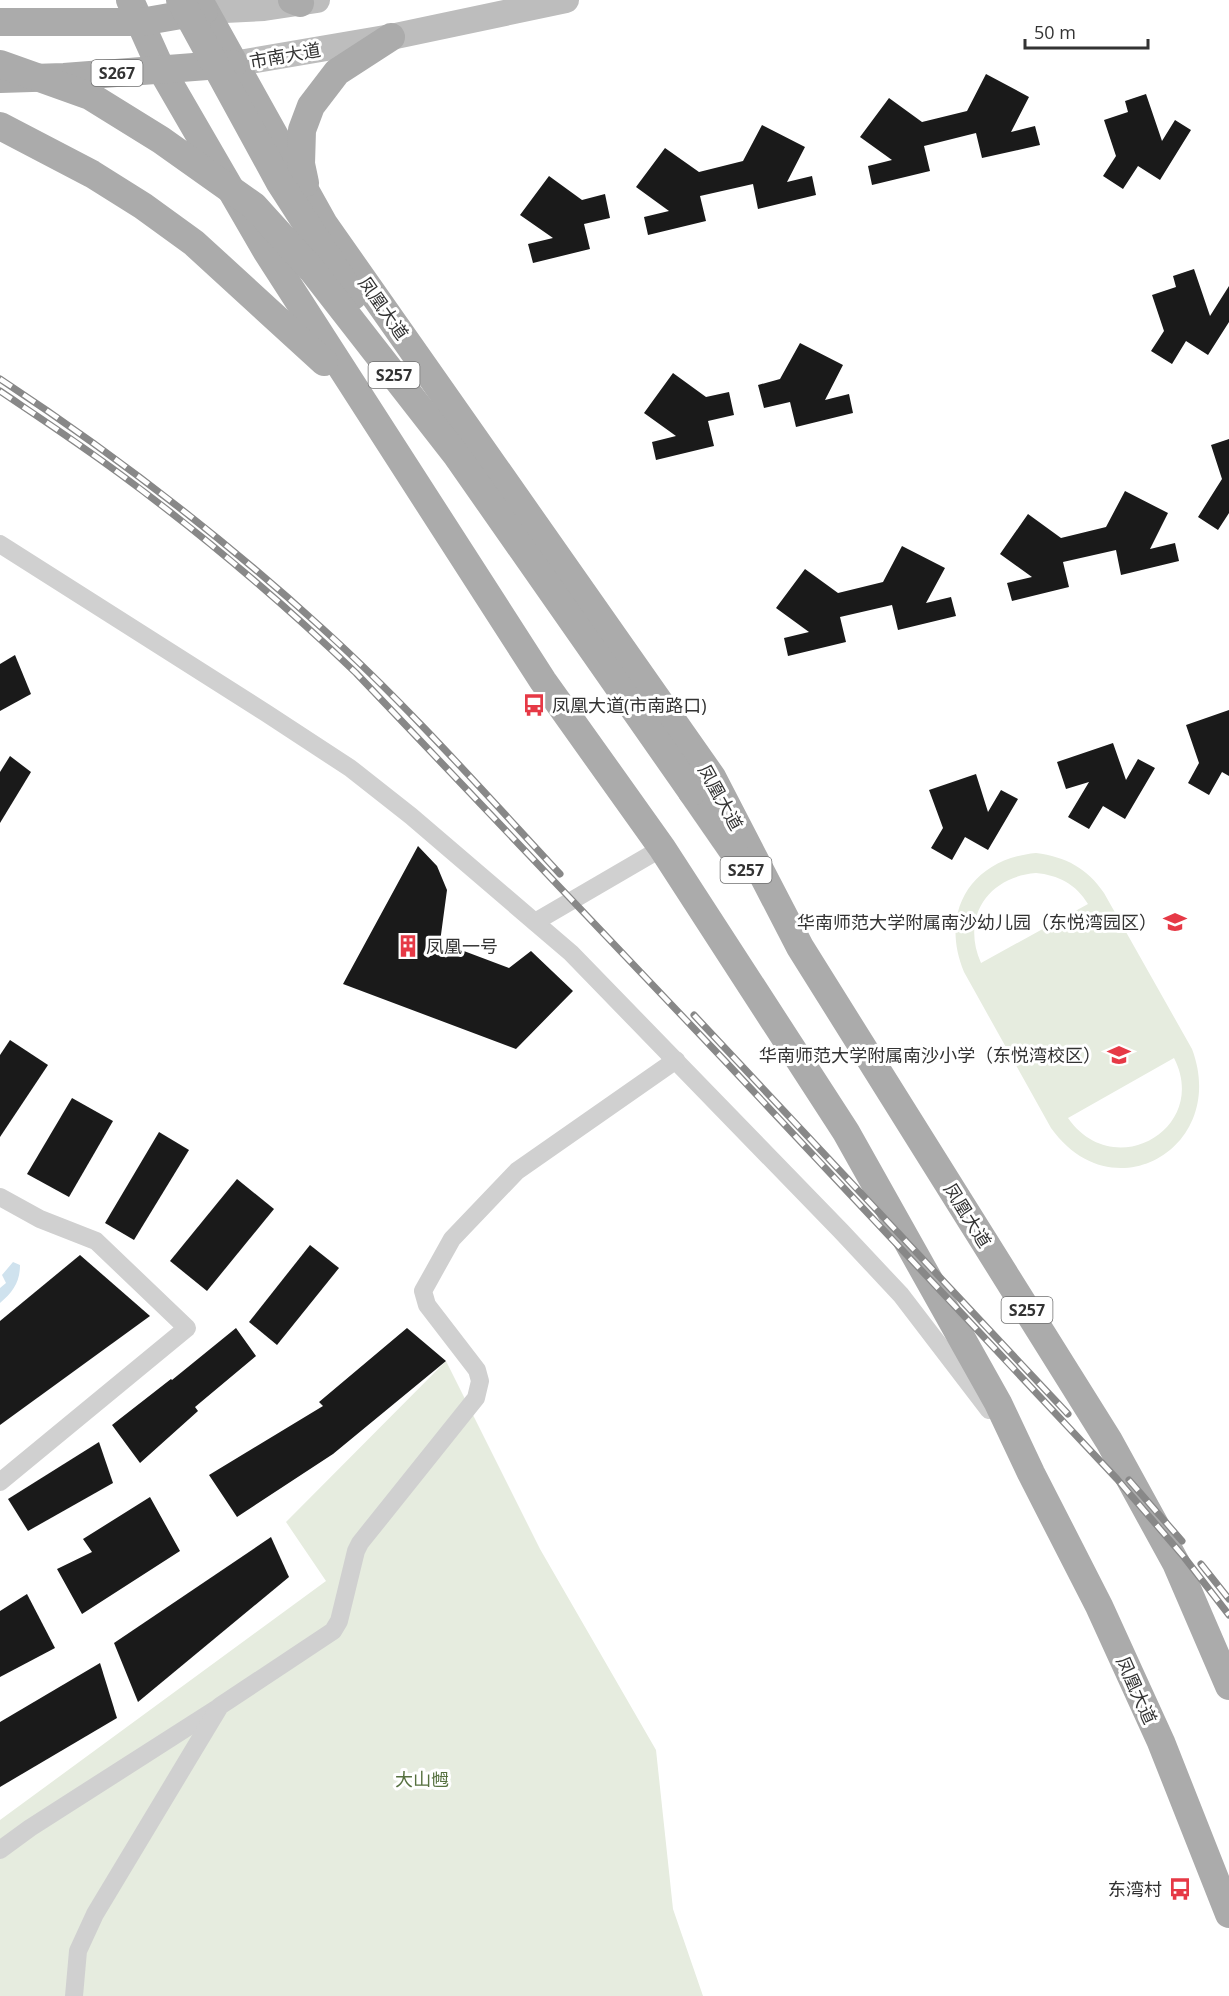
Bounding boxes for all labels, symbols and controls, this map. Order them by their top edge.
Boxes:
scale bar [1025,12,1148,50]
text: 50 m [1034,20,1076,44]
street label: 市南大道 [247,37,323,73]
road number: S267 [92,60,142,86]
street label: 凤凰大道 [354,272,414,344]
road number: S257 [368,362,420,388]
bus stop icon: 凤凰大道(市南路口) [521,692,547,718]
place label: 凤凰大道(市南路口) [552,693,707,717]
street label: 凤凰大道 [693,760,749,834]
road number: S257 [720,857,771,883]
school or university icon: 华南师范大学附属南沙幼儿园（东悦湾园区） [1162,909,1188,935]
place label: 华南师范大学附属南沙幼儿园（东悦湾园区） [797,910,1157,934]
building icon: 凤凰一号 [395,933,421,959]
place label: 凤凰一号 [426,934,498,958]
school or university icon: 华南师范大学附属南沙小学（东悦湾校区） [1106,1042,1132,1068]
place label: 华南师范大学附属南沙小学（东悦湾校区） [759,1043,1101,1067]
street label: 凤凰大道 [939,1178,997,1252]
road number: S257 [1002,1297,1052,1323]
street label: 凤凰大道 [1111,1652,1163,1728]
park label: 大山乸 [395,1767,449,1791]
bus stop icon: 东湾村 [1167,1876,1193,1902]
place label: 东湾村 [1108,1877,1162,1901]

